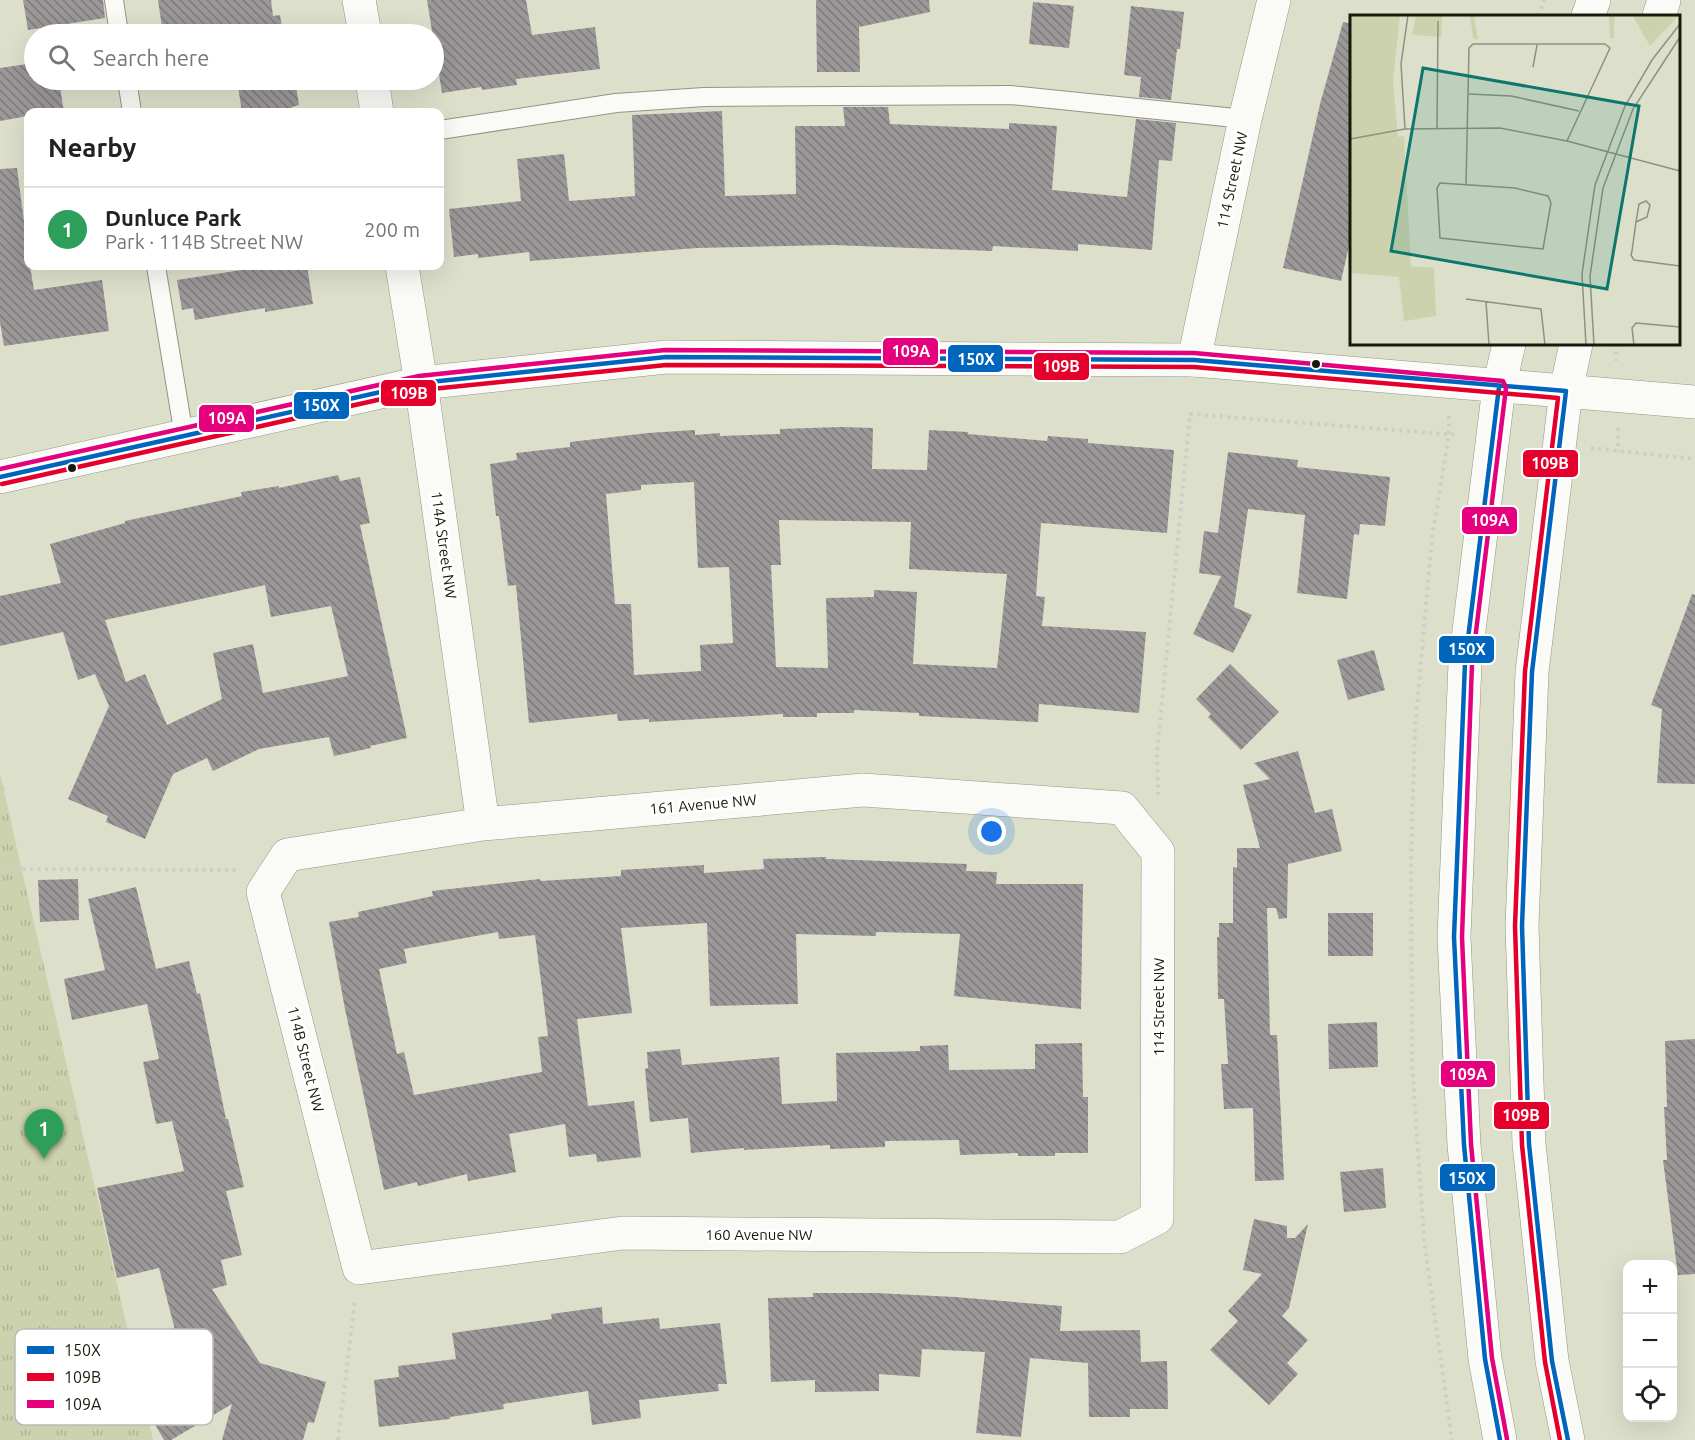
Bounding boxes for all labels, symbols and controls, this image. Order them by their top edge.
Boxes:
inset map [1350,15,1680,345]
search box [24,24,444,90]
icon: search [45,41,78,74]
text: Search here [93,45,209,70]
street label: 114 Street NW [1213,130,1251,230]
text: Nearby [48,133,136,162]
text: Dunluce Park [105,205,241,230]
text: 1 [62,218,73,241]
text: 200 m [364,218,420,241]
text: Park · 114B Street NW [105,230,303,253]
line badge: 109A [882,337,939,366]
text: 109A [892,342,931,360]
line badge: 150X [947,344,1004,373]
text: 150X [957,350,995,368]
line badge: 109B [1033,352,1090,381]
text: 109B [1042,357,1080,375]
unlabelled marker [1310,358,1322,370]
line badge: 109B [380,379,437,407]
text: 109B [390,384,428,402]
line badge: 150X [293,391,350,420]
text: 150X [302,396,340,414]
line badge: 109A [198,404,255,433]
text: 109A [208,409,247,427]
line badge: 109B [1522,449,1579,478]
text: 109B [1531,454,1569,472]
unlabelled marker [66,462,78,474]
street label: 114A Street NW [428,490,460,600]
line badge: 109A [1461,506,1518,535]
text: 109A [1471,511,1510,529]
line badge: 150X [1438,635,1495,664]
text: 150X [1448,640,1486,658]
street label: 161 Avenue NW [649,791,757,817]
your location [977,817,1006,846]
street label: 114 Street NW [1150,958,1167,1056]
street label: 114B Street NW [285,1004,327,1114]
line badge: 109A [1440,1060,1496,1088]
text: 109A [1449,1065,1488,1083]
line badge: 109B [1493,1101,1550,1130]
text: 109B [1502,1106,1540,1124]
pin: 1 [24,1110,63,1159]
line badge: 150X [1439,1163,1496,1192]
text: 150X [1448,1169,1486,1187]
street label: 160 Avenue NW [705,1226,813,1243]
map controls [1623,1260,1677,1422]
button: + [1623,1260,1677,1314]
button: − [1623,1314,1677,1368]
legend [15,1329,213,1425]
text: 150X [64,1341,101,1359]
text: 109B [64,1368,101,1386]
button: locate [1623,1368,1677,1422]
text: 109A [64,1395,102,1413]

